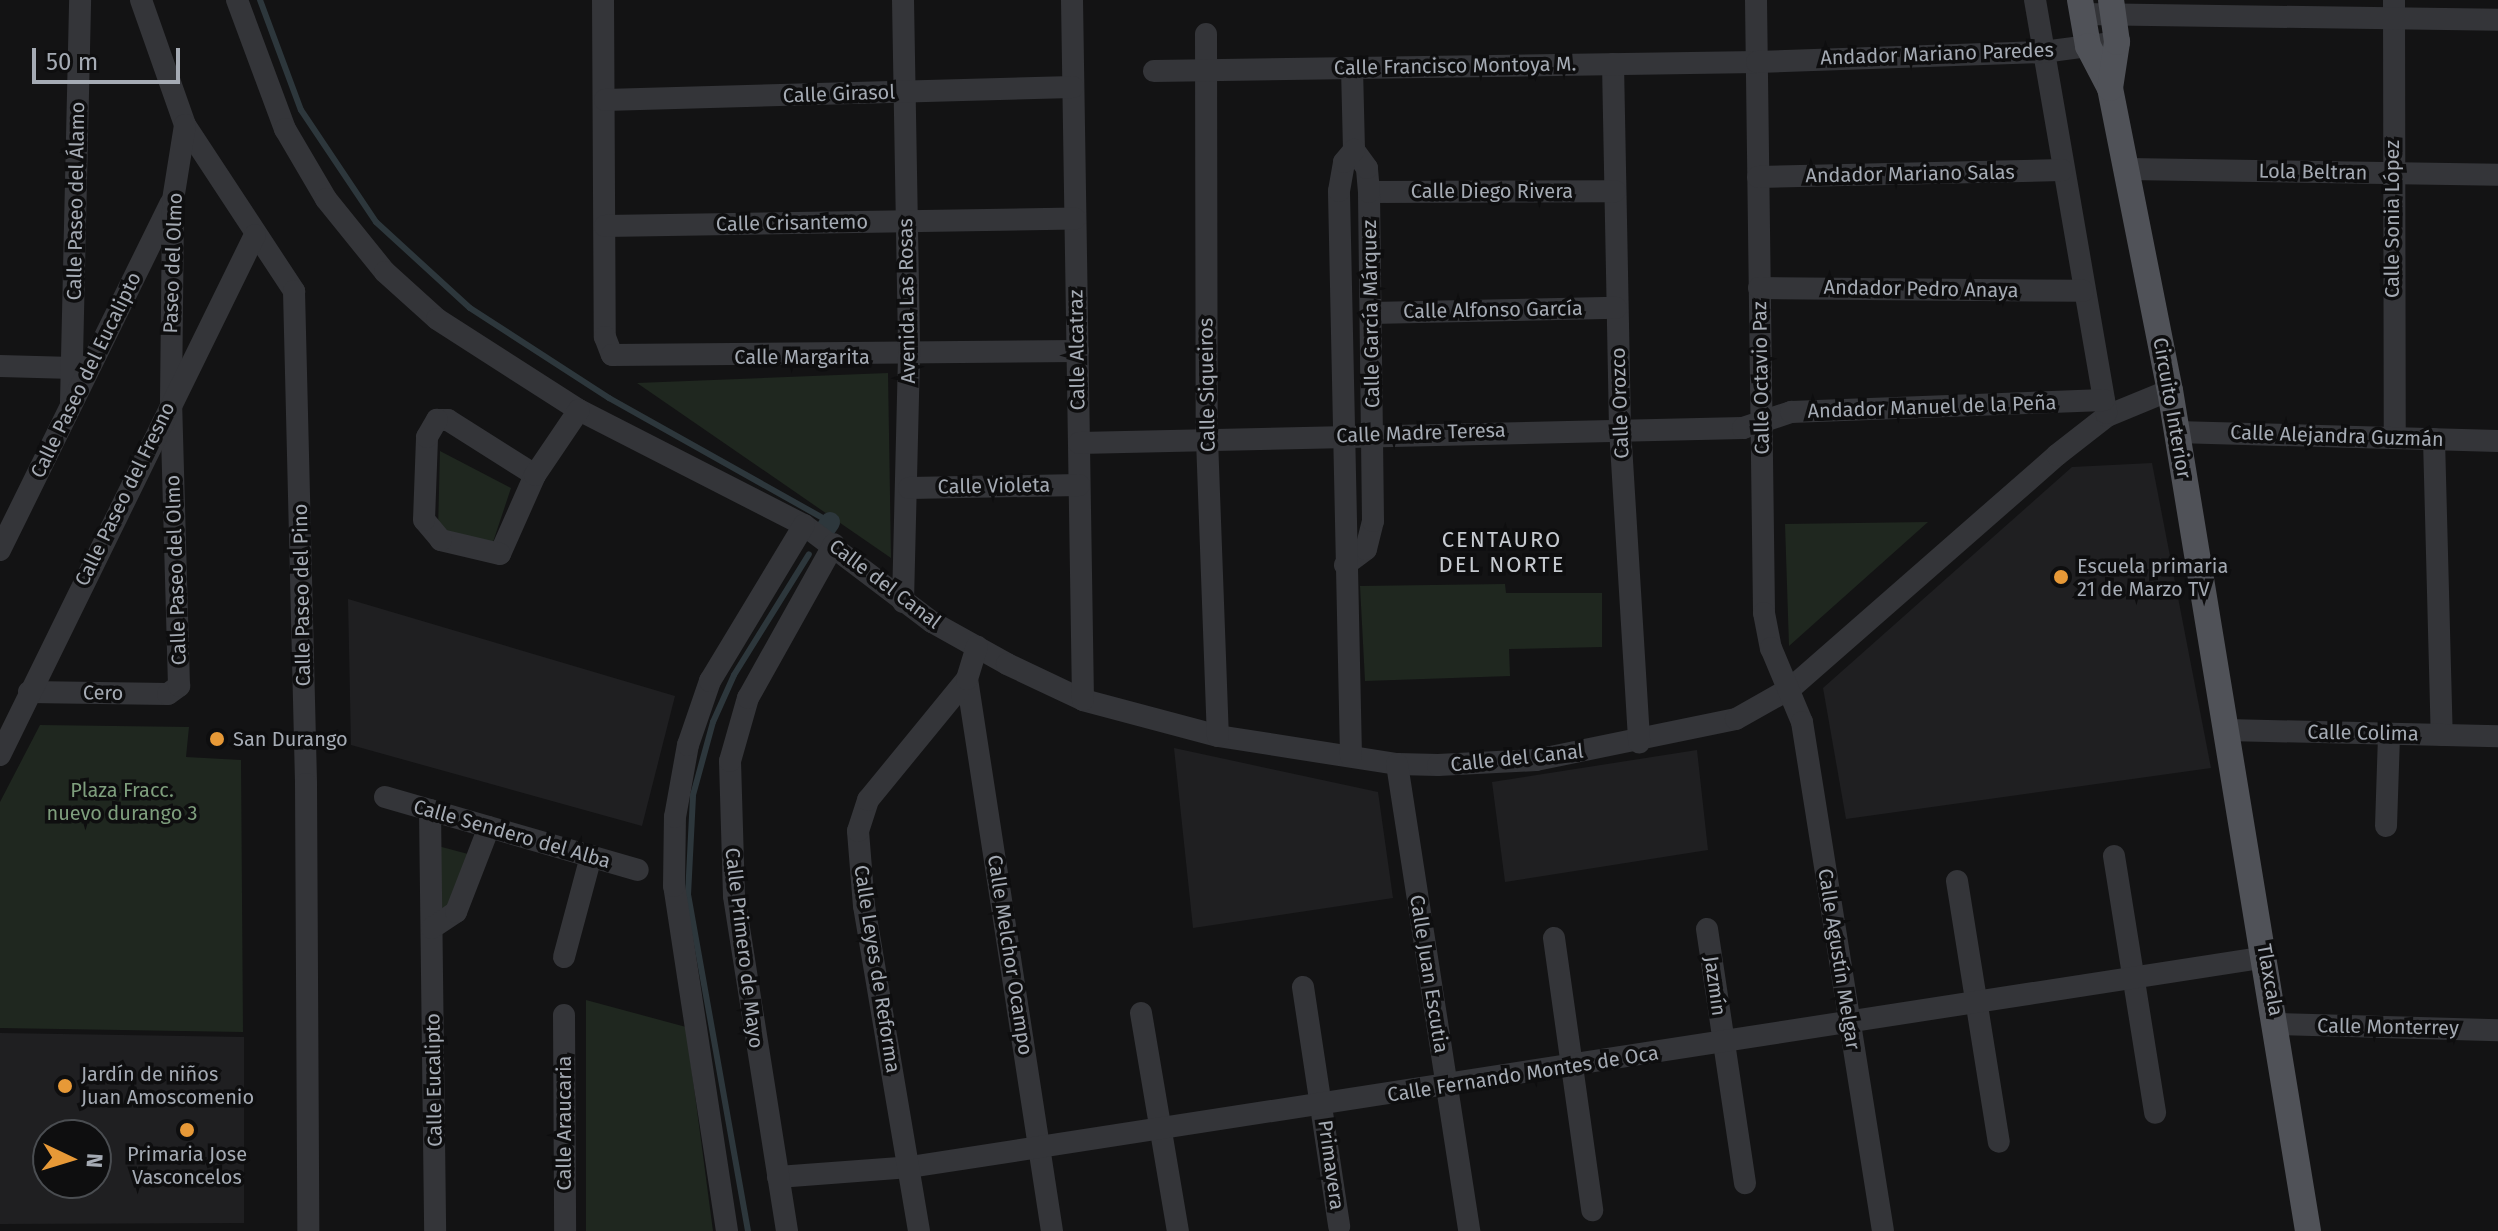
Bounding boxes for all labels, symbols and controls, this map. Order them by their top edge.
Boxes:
scale bar [36,32,184,82]
street label: Andador Mariano Paredes [1820,38,2054,70]
text: 50 m [46,48,98,76]
street label: Calle Francisco Montoya M. [1334,52,1576,80]
street label: Calle Girasol [782,80,896,108]
street label: Calle Paseo del Álamo [62,101,90,301]
street label: Calle Sonia López [2380,140,2404,298]
street label: Lola Beltran [2258,159,2368,185]
street label: Andador Mariano Salas [1805,160,2015,188]
street label: Calle Diego Rivera [1411,179,1573,203]
street label: Paseo del Olmo [159,192,187,334]
street label: Calle Crisantemo [716,210,868,236]
street label: Avenida Las Rosas [894,218,920,384]
street label: Calle García Márquez [1357,220,1385,408]
street label: Calle Paseo del Eucalipto [26,268,146,482]
street label: Andador Pedro Anaya [1823,275,2019,303]
street label: Calle Alcatraz [1064,289,1090,411]
street label: Calle Alfonso García [1403,296,1583,324]
street label: Calle Octavio Paz [1748,301,1774,455]
street label: Calle Siqueiros [1194,318,1220,452]
street label: Circuito Interior [2148,336,2196,480]
street label: Calle Margarita [734,345,870,369]
street label: Calle Orozco [1606,347,1634,459]
street label: Andador Manuel de la Peña [1807,391,2057,423]
street label: Calle Paseo del Fresno [70,398,180,590]
street label: Calle Madre Teresa [1336,418,1506,448]
street label: Calle Alejandra Guzmán [2230,420,2444,452]
street label: Calle Violeta [938,473,1050,499]
street label: Calle Paseo del Olmo [161,474,191,666]
street label: Calle Paseo del Pino [288,504,316,686]
district label: CENTAURO DEL NORTE [1439,526,1565,578]
street label: Calle del Canal [824,534,946,634]
place label: Escuela primaria 21 de Marzo TV [2077,554,2228,601]
marker: Escuela primaria 21 de Marzo TV [2052,568,2070,586]
street label: Cero [83,681,123,705]
street label: Calle Colima [2307,720,2419,746]
place label: San Durango [233,727,348,751]
marker: San Durango [208,730,226,748]
street label: Calle del Canal [1449,739,1585,777]
park label: Plaza Fracc. nuevo durango 3 [46,779,198,826]
street label: Calle Sendero del Alba [411,794,613,874]
street label: Calle Primero de Mayo [720,846,768,1050]
street label: Calle Melchor Ocampo [982,853,1038,1057]
street label: Calle Leyes de Reforma [849,863,905,1075]
street label: Calle Agustín Melgar [1813,867,1865,1051]
street label: Calle Juan Escutia [1405,893,1453,1055]
street label: Tlaxcala [2252,942,2288,1018]
street label: Jazmín [1699,955,1731,1017]
street label: Calle Eucalipto [421,1013,447,1147]
street label: Calle Monterrey [2317,1014,2459,1040]
street label: Calle Fernando Montes de Oca [1386,1041,1660,1107]
street label: Calle Araucaria [552,1056,576,1190]
place label: Jardín de niños Juan Amoscomenio [81,1062,254,1109]
marker: Jardín de niños Juan Amoscomenio [56,1077,74,1095]
street label: Primavera [1313,1118,1349,1212]
north arrow [32,1119,112,1199]
marker: Primaria Jose Vasconcelos [178,1121,196,1139]
place label: Primaria Jose Vasconcelos [127,1142,247,1189]
text: N [80,1152,108,1169]

